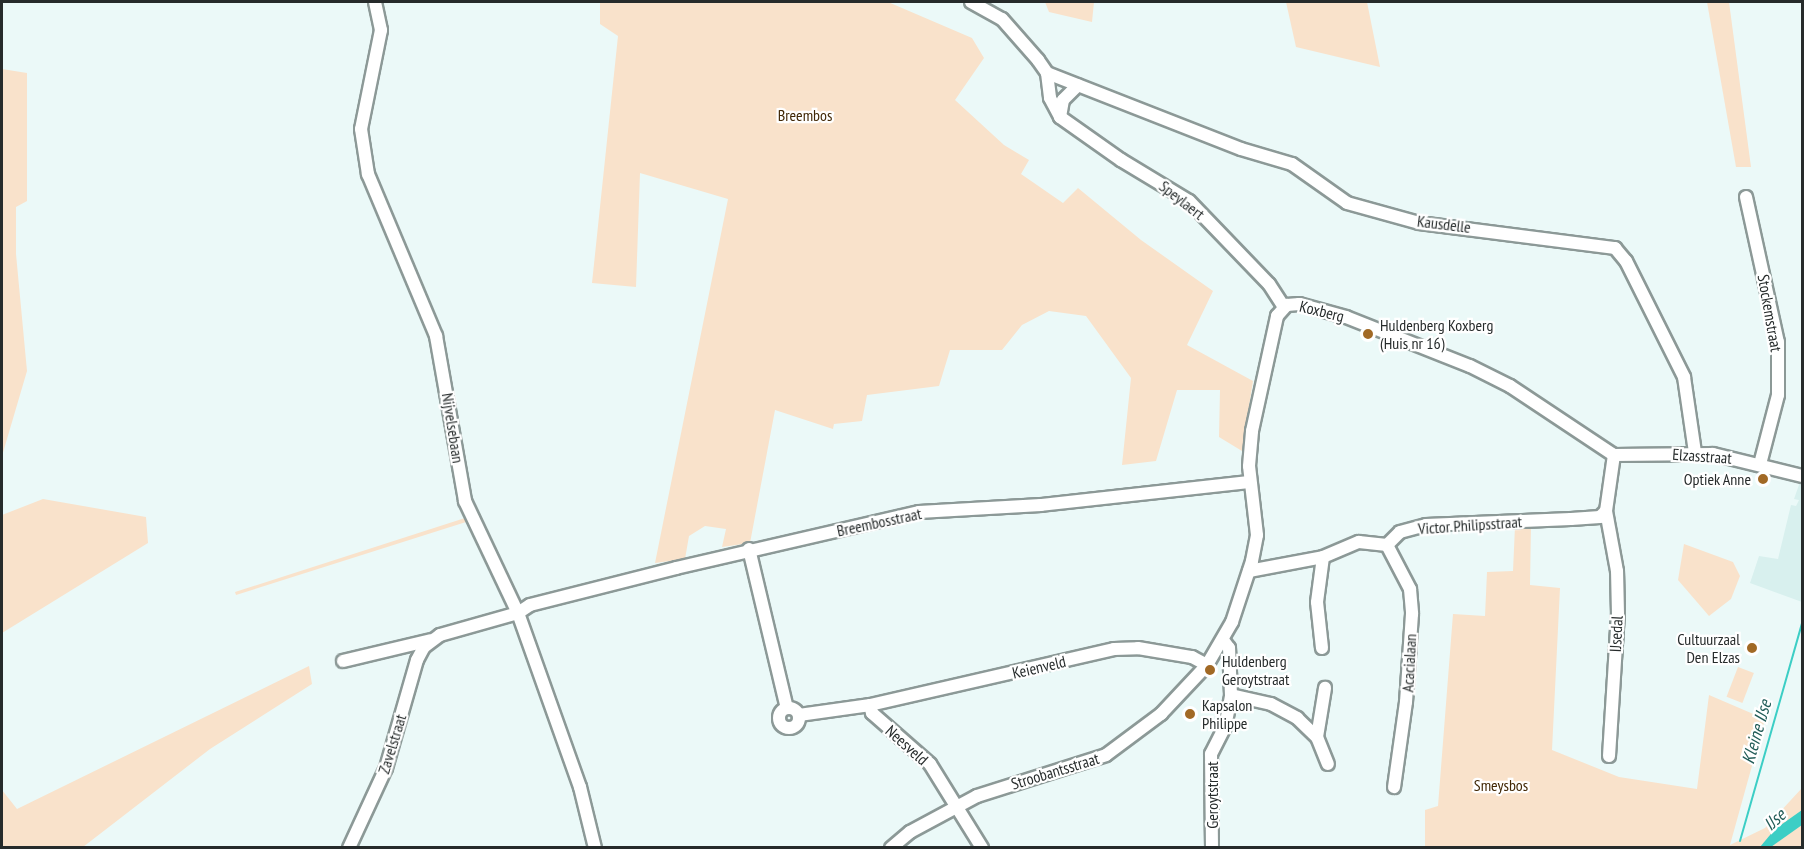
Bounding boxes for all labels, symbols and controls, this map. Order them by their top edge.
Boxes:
park label: Breembos [778,105,832,125]
street label: Speylaert [1156,176,1208,224]
street label: Kausdelle [1416,211,1472,237]
street label: Stockemstraat [1754,273,1786,353]
street label: Koxberg [1298,296,1346,326]
place label: Huldenberg Koxberg (Huis nr 16) [1380,315,1493,353]
marker: Huldenberg Koxberg (Huis nr 16) [1361,327,1375,341]
street label: Nijvelsebaan [438,392,468,464]
street label: Elzasstraat [1672,444,1732,468]
place label: Optiek Anne [1683,469,1751,489]
marker: Optiek Anne [1756,472,1770,486]
street label: Breembosstraat [835,504,923,540]
street label: Victor Philipsstraat [1417,512,1523,538]
street label: IJsedal [1605,615,1627,653]
place label: Cultuurzaal Den Elzas [1677,629,1740,667]
street label: Acacialaan [1398,633,1420,693]
marker: Cultuurzaal Den Elzas [1745,641,1759,655]
place label: Huldenberg Geroytstraat [1222,651,1289,689]
street label: Keienveld [1010,652,1068,682]
marker: Huldenberg Geroytstraat [1203,663,1217,677]
place label: Kapsalon Philippe [1202,695,1252,733]
water label: Kleine IJse [1738,697,1776,767]
marker: Kapsalon Philippe [1183,707,1197,721]
street label: Zavelstraat [374,712,410,776]
street label: Neesveld [882,721,932,769]
street label: Stroobantsstraat [1009,749,1101,793]
street label: Geroytstraat [1202,761,1222,829]
park label: Smeysbos [1474,775,1528,795]
water label: IJse [1760,805,1790,835]

